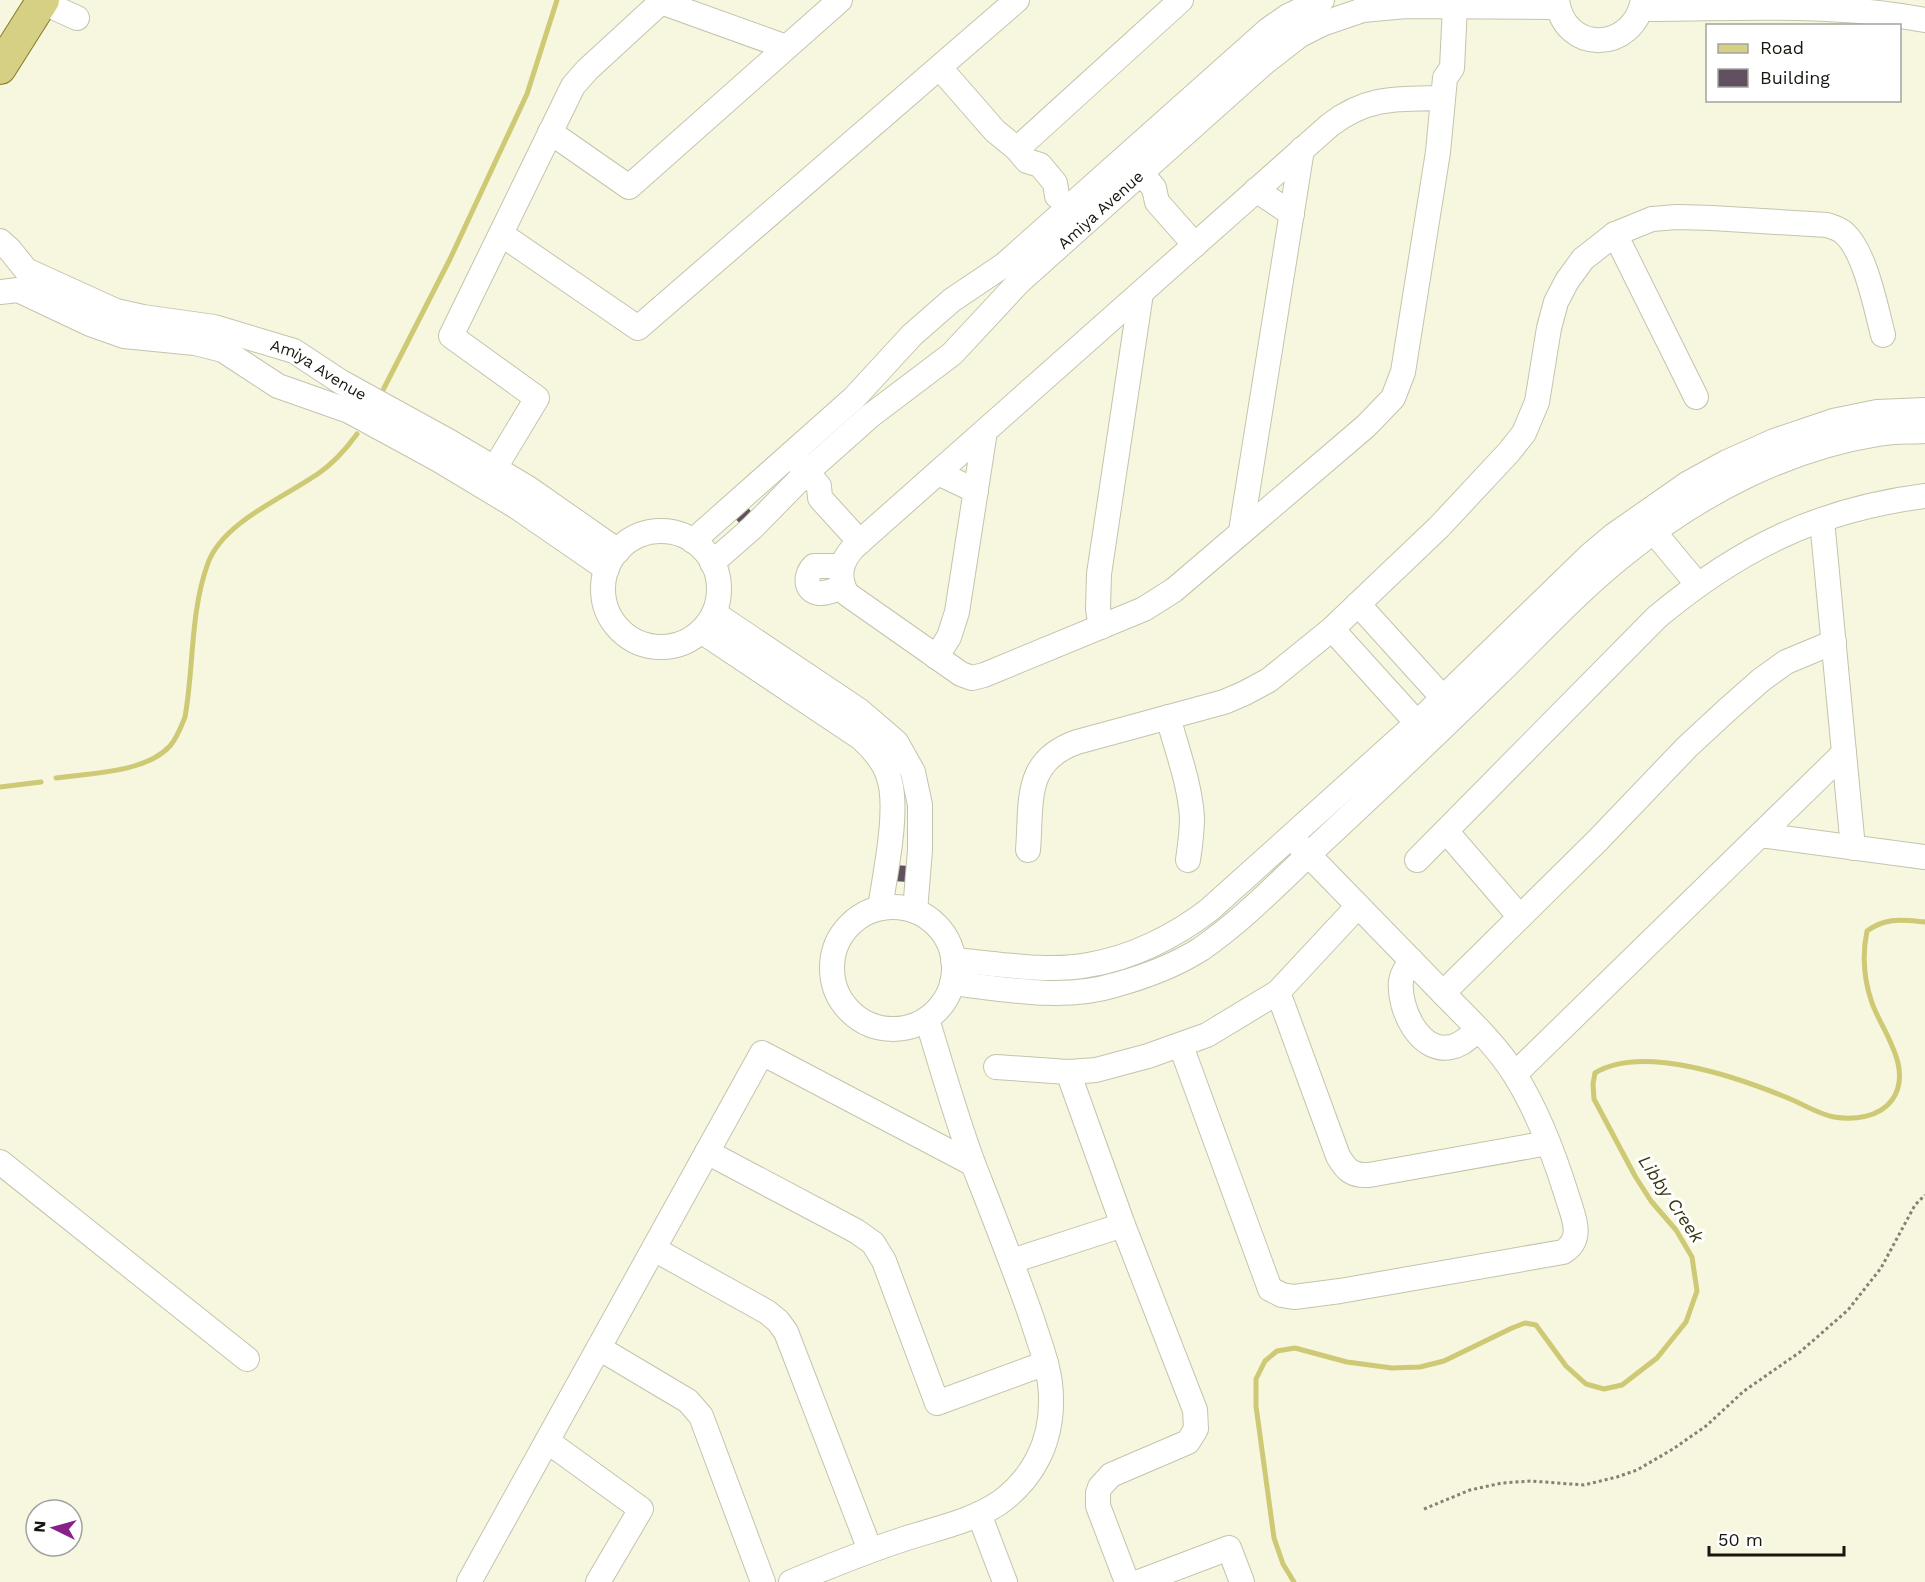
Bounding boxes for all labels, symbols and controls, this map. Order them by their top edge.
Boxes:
legend [1706,24,1901,102]
text: Road [1760,37,1804,58]
text: Building [1760,67,1830,88]
street label: Amiya Avenue [1054,167,1147,253]
street label: Amiya Avenue [268,335,370,404]
water label: Libby Creek [1635,1151,1709,1247]
north arrow [24,1498,84,1558]
scale bar [1709,1519,1844,1557]
text: N [30,1520,50,1533]
text: 50 m [1718,1529,1763,1550]

